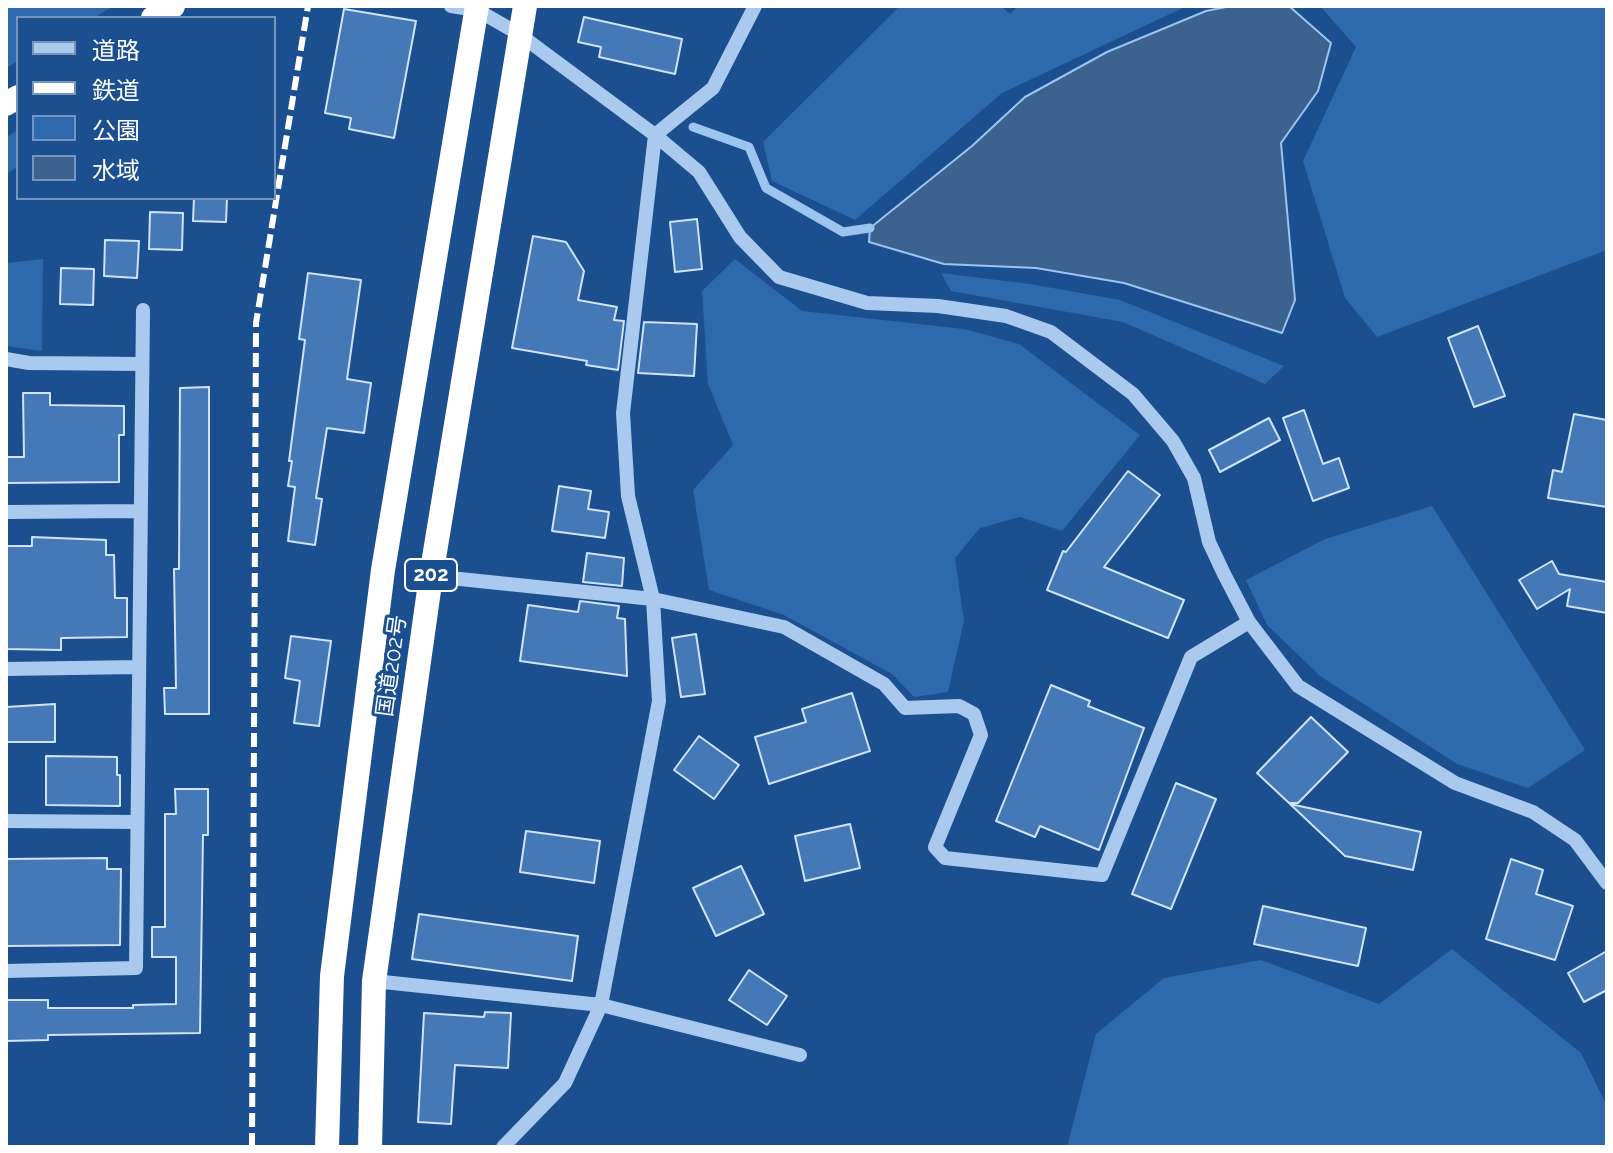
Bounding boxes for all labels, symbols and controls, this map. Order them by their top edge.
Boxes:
legend [16,16,276,200]
text: 道路 [92,36,140,65]
text: 鉄道 [92,76,140,105]
text: 公園 [92,116,140,145]
text: 水域 [92,156,140,185]
road number: 202 [405,559,457,591]
street label: 国道202号 [372,613,412,719]

